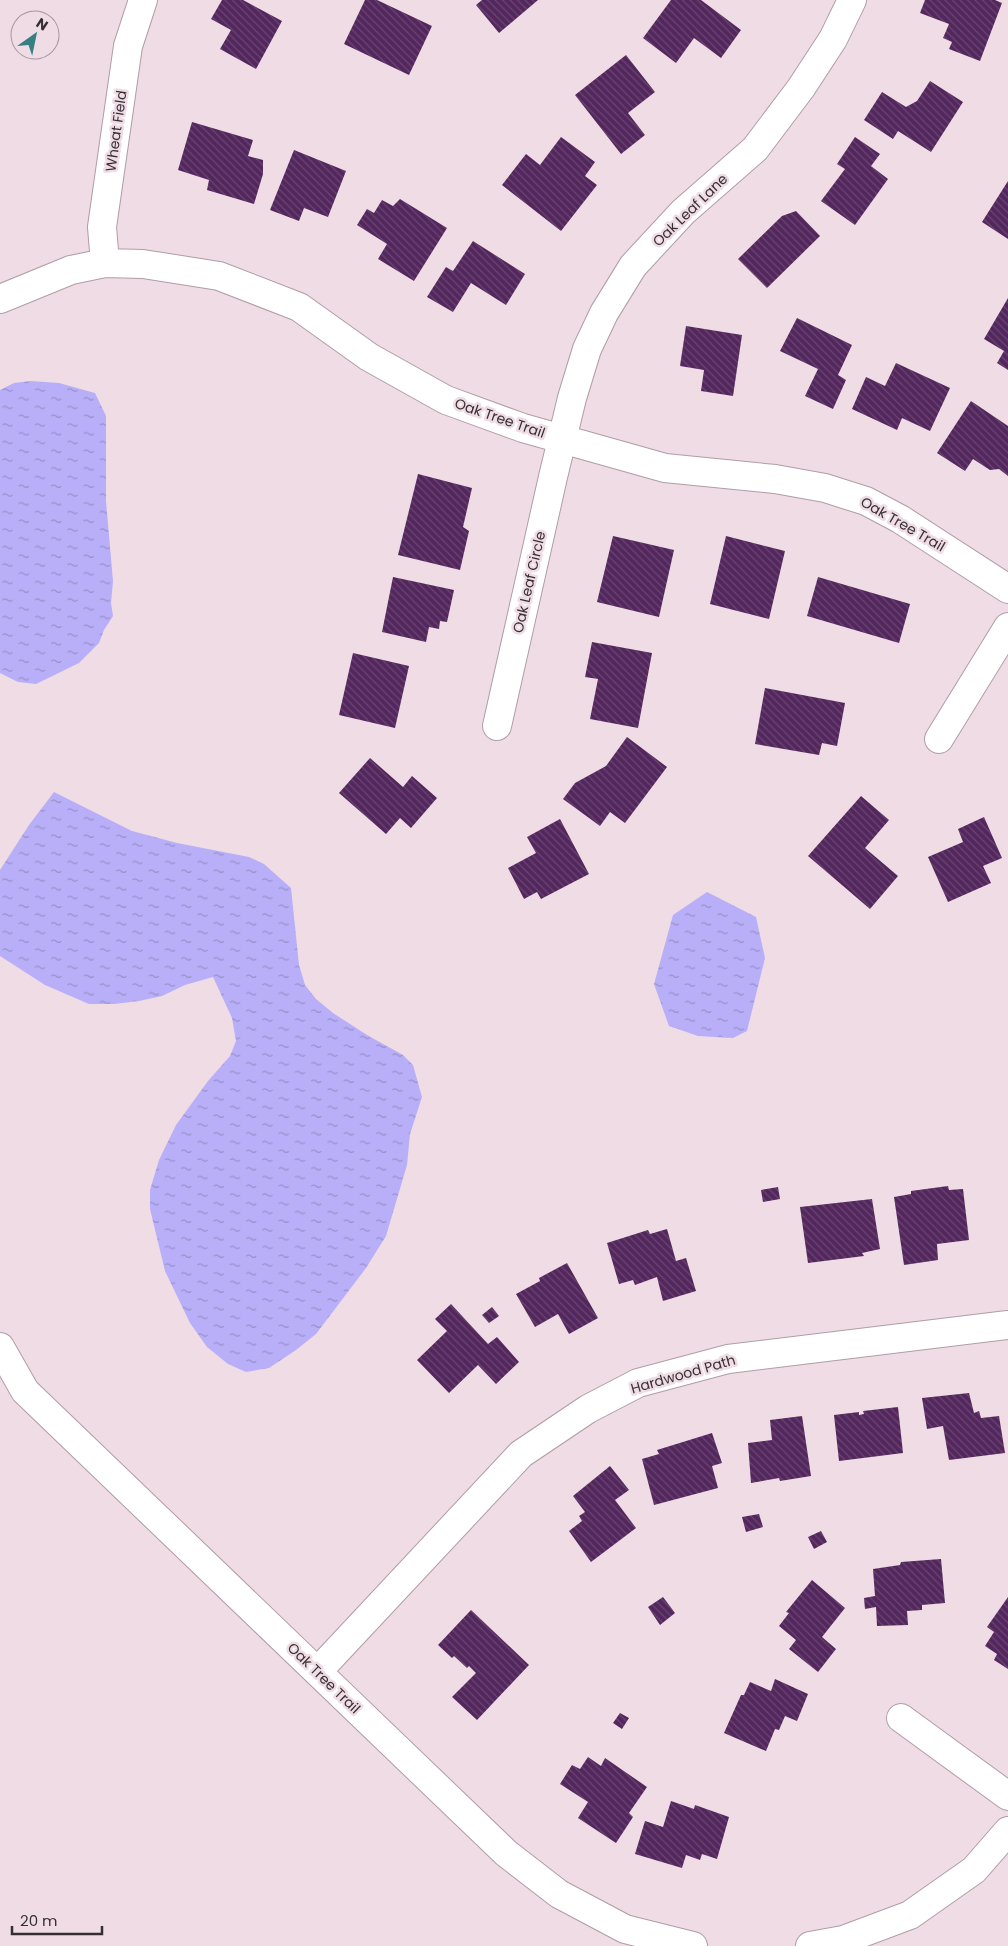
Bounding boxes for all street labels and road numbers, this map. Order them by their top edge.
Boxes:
street label: Wheat Field [100,89,132,173]
street label: Oak Leaf Lane [648,169,732,251]
street label: Oak Tree Trail [452,393,548,443]
street label: Oak Tree Trail [857,492,949,556]
street label: Oak Leaf Circle [508,529,551,635]
street label: Hardwood Path [628,1349,738,1399]
street label: Oak Tree Trail [283,1638,365,1718]

